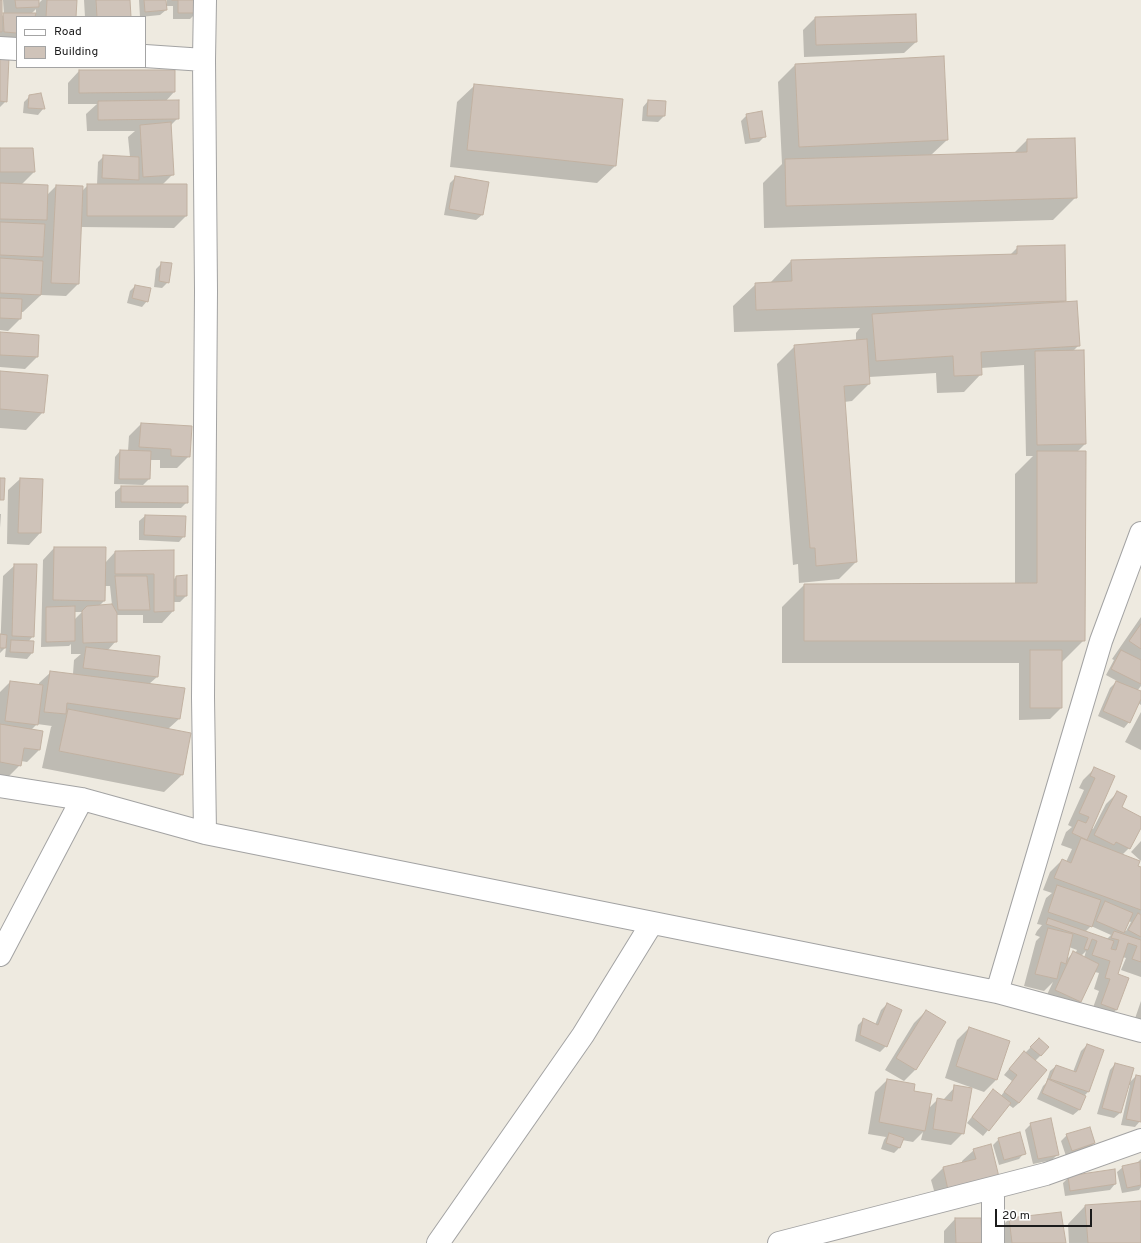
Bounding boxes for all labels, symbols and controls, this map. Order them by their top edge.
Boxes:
legend [16,16,146,68]
text: Road [54,24,82,40]
text: Building [54,44,98,60]
scale bar [997,1201,1094,1227]
text: 20 m [1002,1208,1030,1224]

